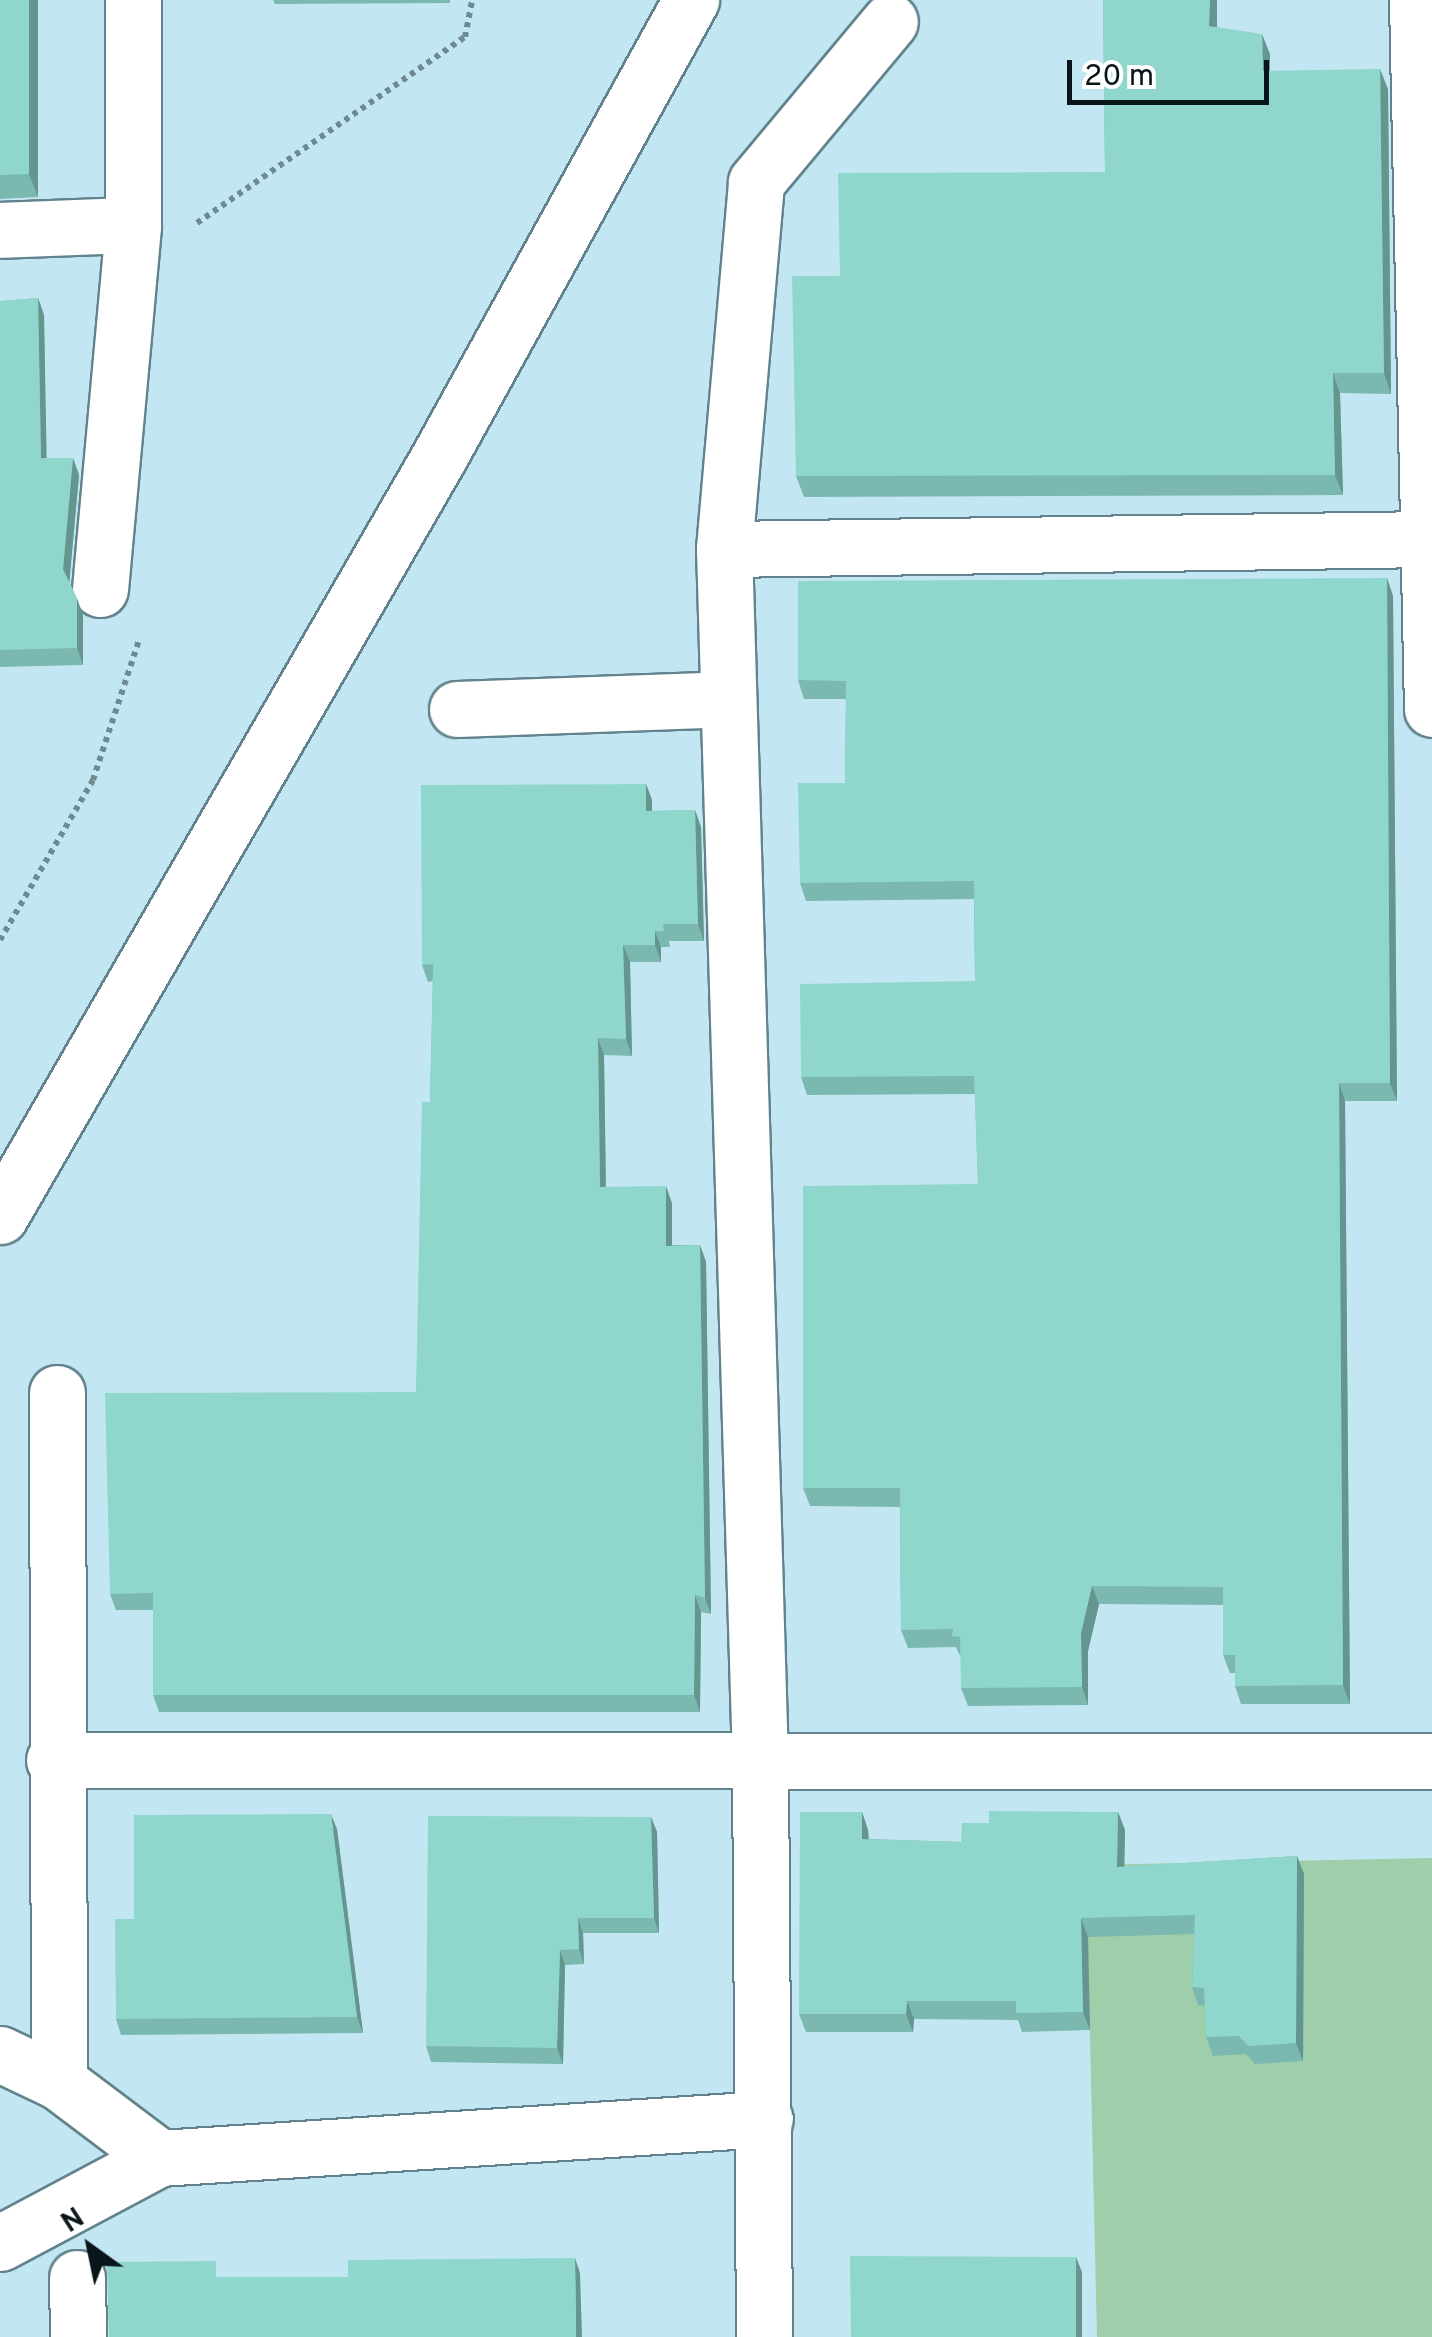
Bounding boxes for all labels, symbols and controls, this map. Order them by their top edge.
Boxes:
scale bar [1072,40,1274,102]
text: 20 m [1084,59,1154,96]
north arrow [40,2197,140,2297]
text: N [55,2201,92,2242]

